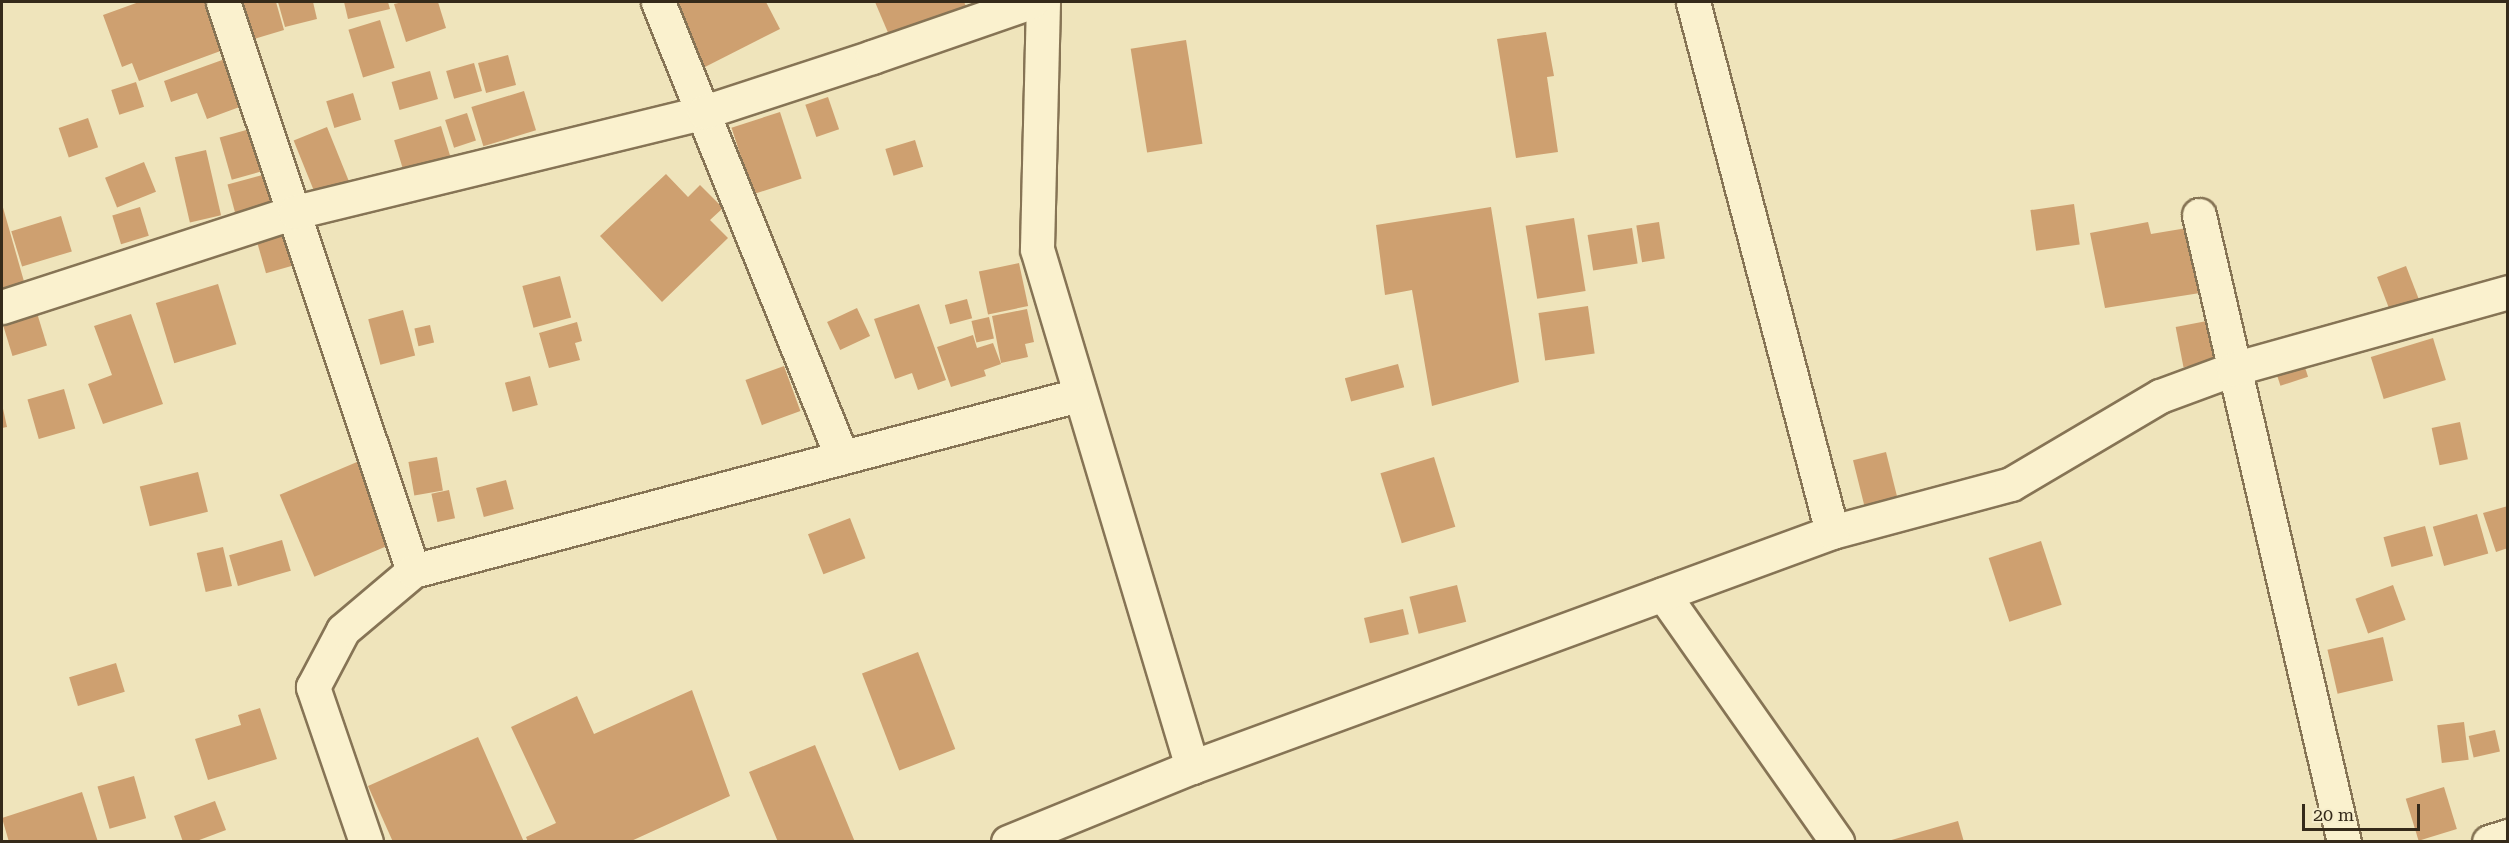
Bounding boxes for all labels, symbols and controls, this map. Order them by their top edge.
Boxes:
scale bar [2305,792,2424,830]
text: 20 m [2313,804,2354,825]

